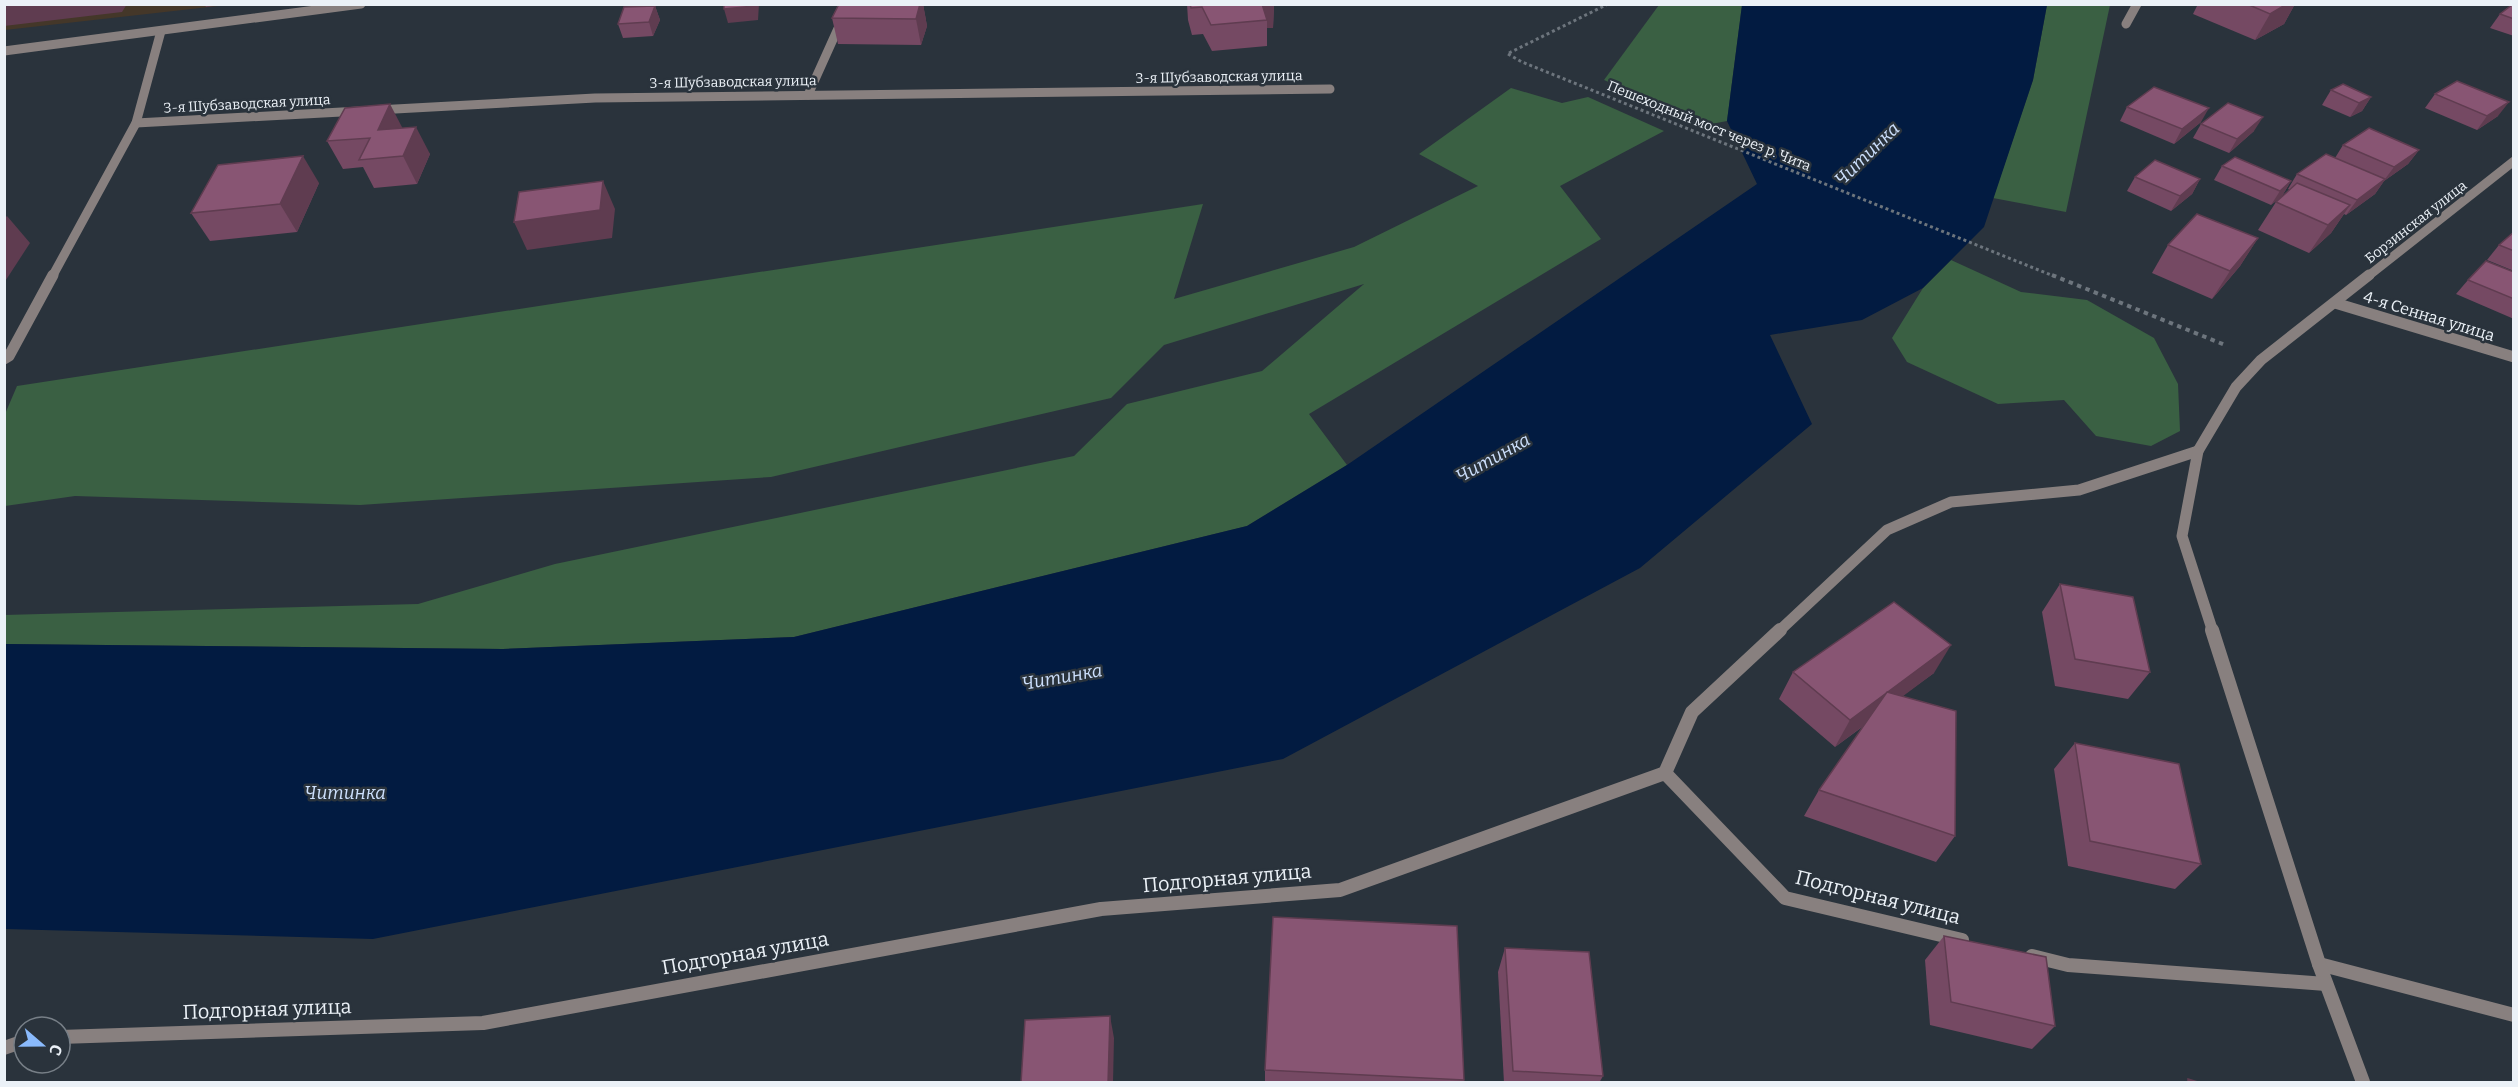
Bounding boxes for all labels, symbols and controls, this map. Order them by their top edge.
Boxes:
street label: 3-я Шубзаводская улица [1135,67,1303,87]
street label: 3-я Шубзаводская улица [649,72,817,92]
street label: Пешеходный мост через р. Чита [1605,77,1814,175]
street label: 3-я Шубзаводская улица [163,91,331,117]
water label: Читинка [1830,118,1904,190]
street label: Борзинская улица [2362,177,2471,267]
street label: 4-я Сенная улица [2361,287,2497,345]
water label: Читинка [1452,429,1534,487]
water label: Читинка [1020,659,1104,695]
water label: Читинка [304,782,386,804]
street label: Подгорная улица [1142,859,1312,897]
street label: Подгорная улица [1793,865,1963,929]
street label: Подгорная улица [660,926,830,980]
street label: Подгорная улица [182,994,352,1024]
north arrow [12,1015,72,1075]
text: С [45,1042,66,1058]

